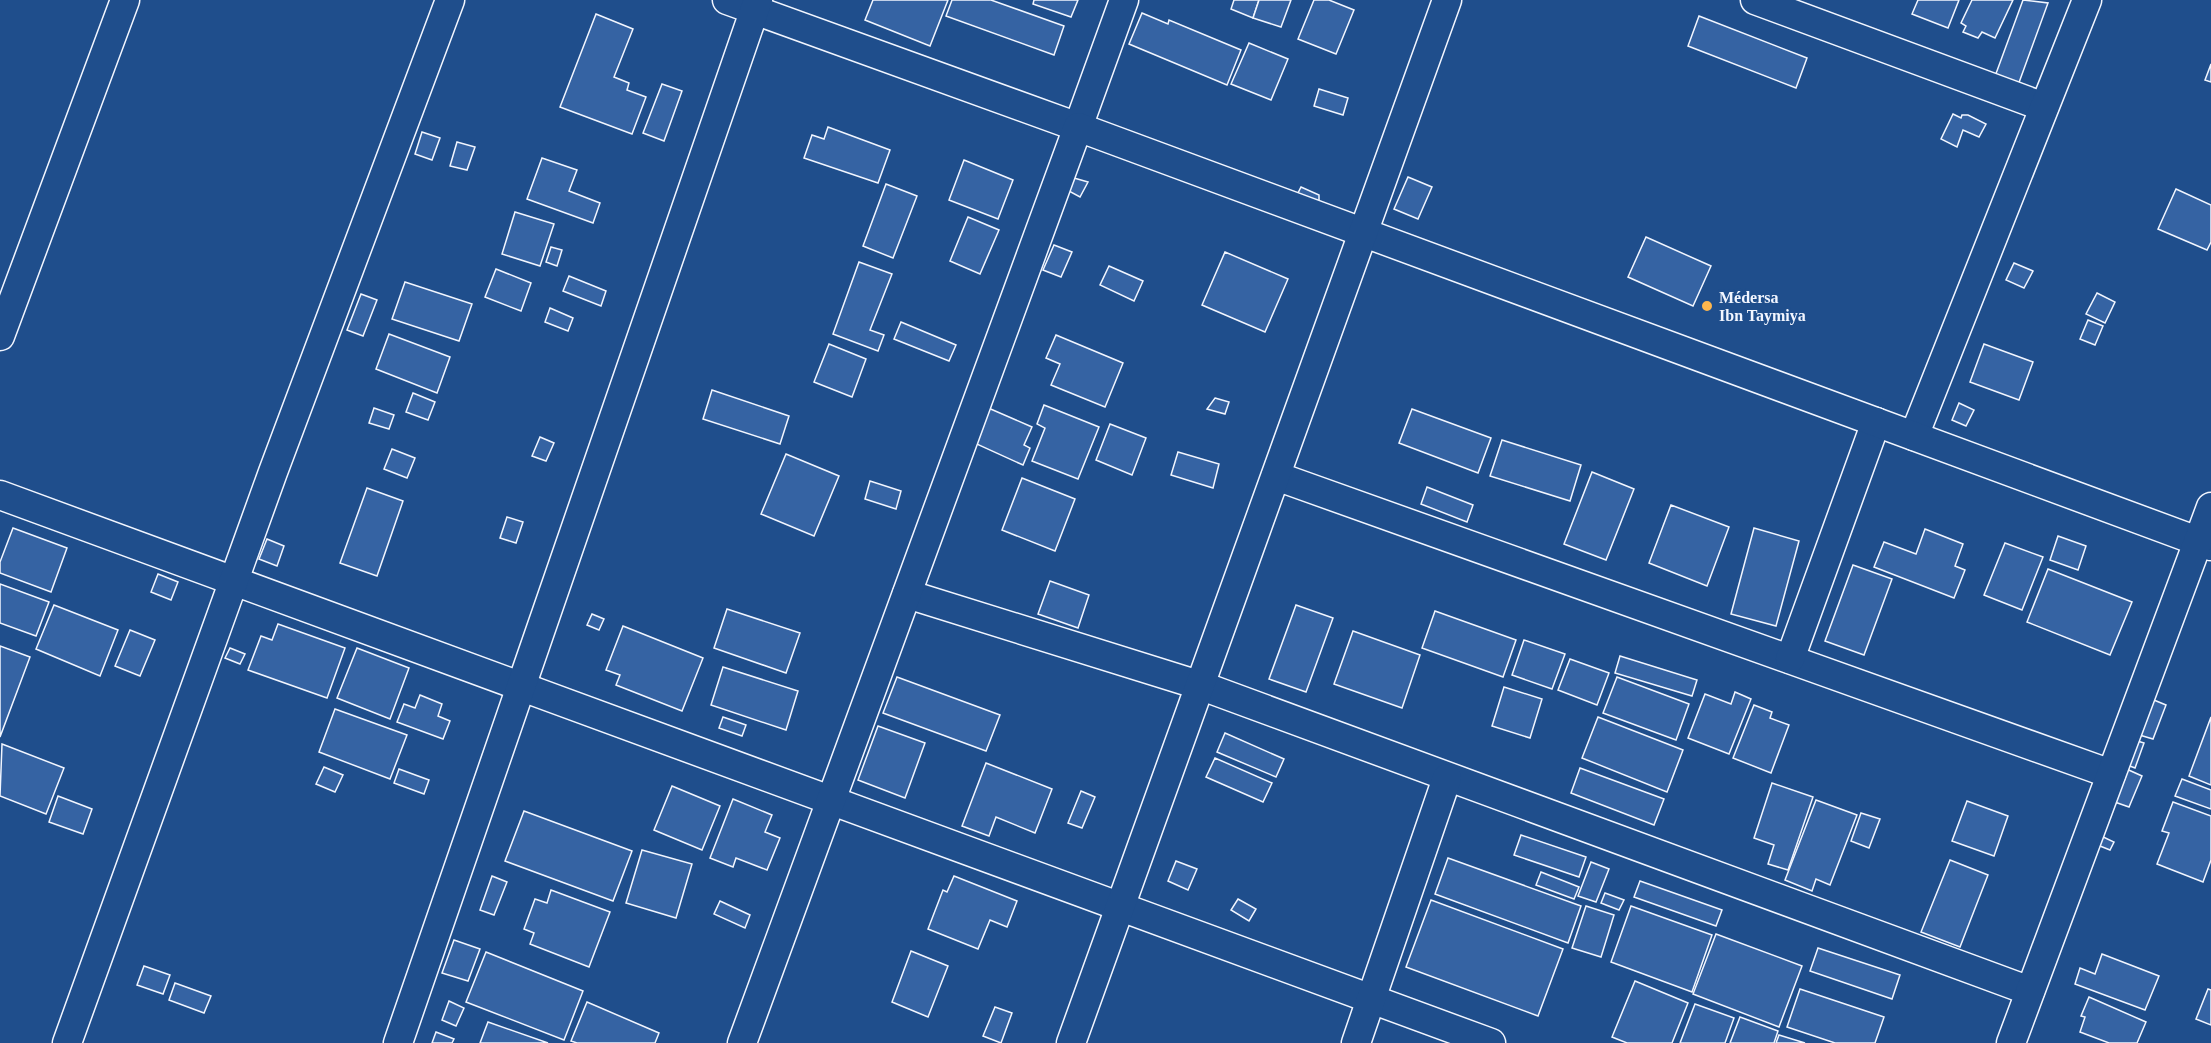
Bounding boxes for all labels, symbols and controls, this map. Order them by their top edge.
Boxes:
place label: Médersa Ibn Taymiya [1719,289,1806,325]
marker: Médersa Ibn Taymiya [1700,299,1714,313]

